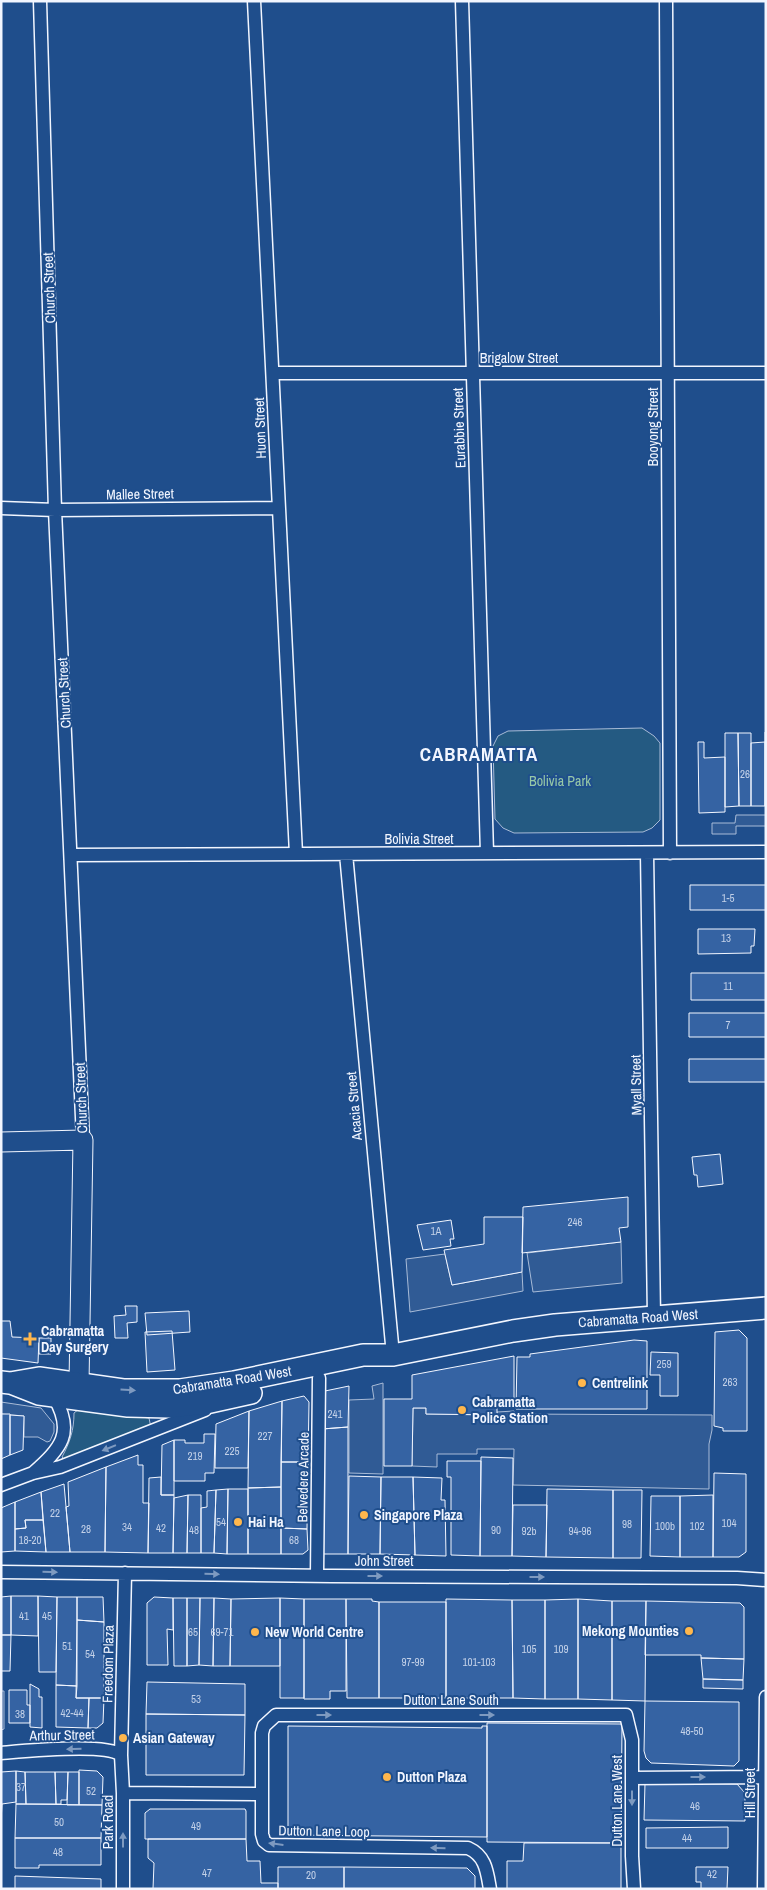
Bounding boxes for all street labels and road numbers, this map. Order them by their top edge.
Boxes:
street label: Church Street [39,252,59,324]
street label: Brigalow Street [480,349,558,367]
street label: Eurabbie Street [449,387,469,469]
street label: Booyong Street [644,387,662,467]
street label: Huon Street [250,397,270,459]
street label: Mallee Street [106,484,174,504]
street label: Church Street [53,657,75,729]
street label: Bolivia Street [385,830,453,848]
street label: Myall Street [626,1055,646,1115]
street label: Church Street [71,1062,91,1134]
street label: Acacia Street [342,1071,366,1142]
street label: Cabramatta Road West [578,1305,698,1331]
street label: Cabramatta Road West [171,1362,293,1398]
street label: Belvedere Arcade [293,1432,313,1522]
street label: John Street [355,1552,413,1570]
street label: Freedom Plaza [98,1624,118,1703]
street label: Dutton Lane South [403,1691,499,1709]
street label: Arthur Street [28,1725,95,1745]
street label: Dutton Lane West [608,1755,626,1847]
street label: Hill Street [741,1768,759,1818]
street label: Park Road [99,1795,117,1849]
street label: Dutton Lane Loop [278,1821,370,1841]

